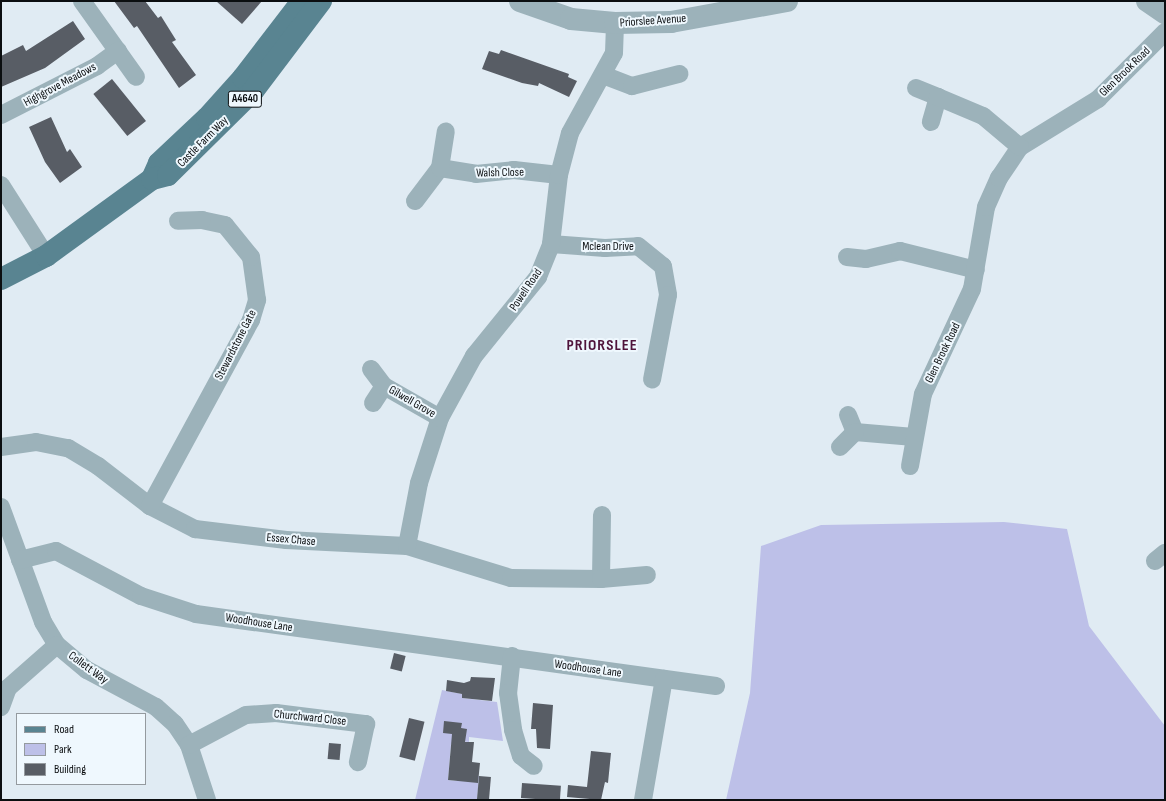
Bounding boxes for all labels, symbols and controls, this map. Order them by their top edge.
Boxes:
street label: Priorslee Avenue [619,12,687,30]
street label: Glen Brook Road [1097,44,1153,100]
street label: Highgrove Meadows [21,60,99,110]
road number: A4640 [227,90,263,108]
street label: Castle Farm Way [175,114,231,170]
street label: Walsh Close [476,165,524,181]
street label: Mclean Drive [582,240,634,254]
street label: Powell Road [507,266,545,314]
street label: Stewardstone Gate [212,308,260,382]
street label: Glen Brook Road [922,321,964,385]
district label: PRIORSLEE [566,336,638,356]
street label: Gilwell Grove [386,383,438,421]
street label: Essex Chase [266,531,316,549]
street label: Woodhouse Lane [224,611,294,635]
street label: Collett Way [65,649,111,687]
street label: Woodhouse Lane [553,657,623,681]
street label: Churchward Close [273,707,347,729]
legend [16,713,146,785]
text: Road [54,722,74,737]
text: Park [54,742,72,757]
text: Building [54,762,86,777]

